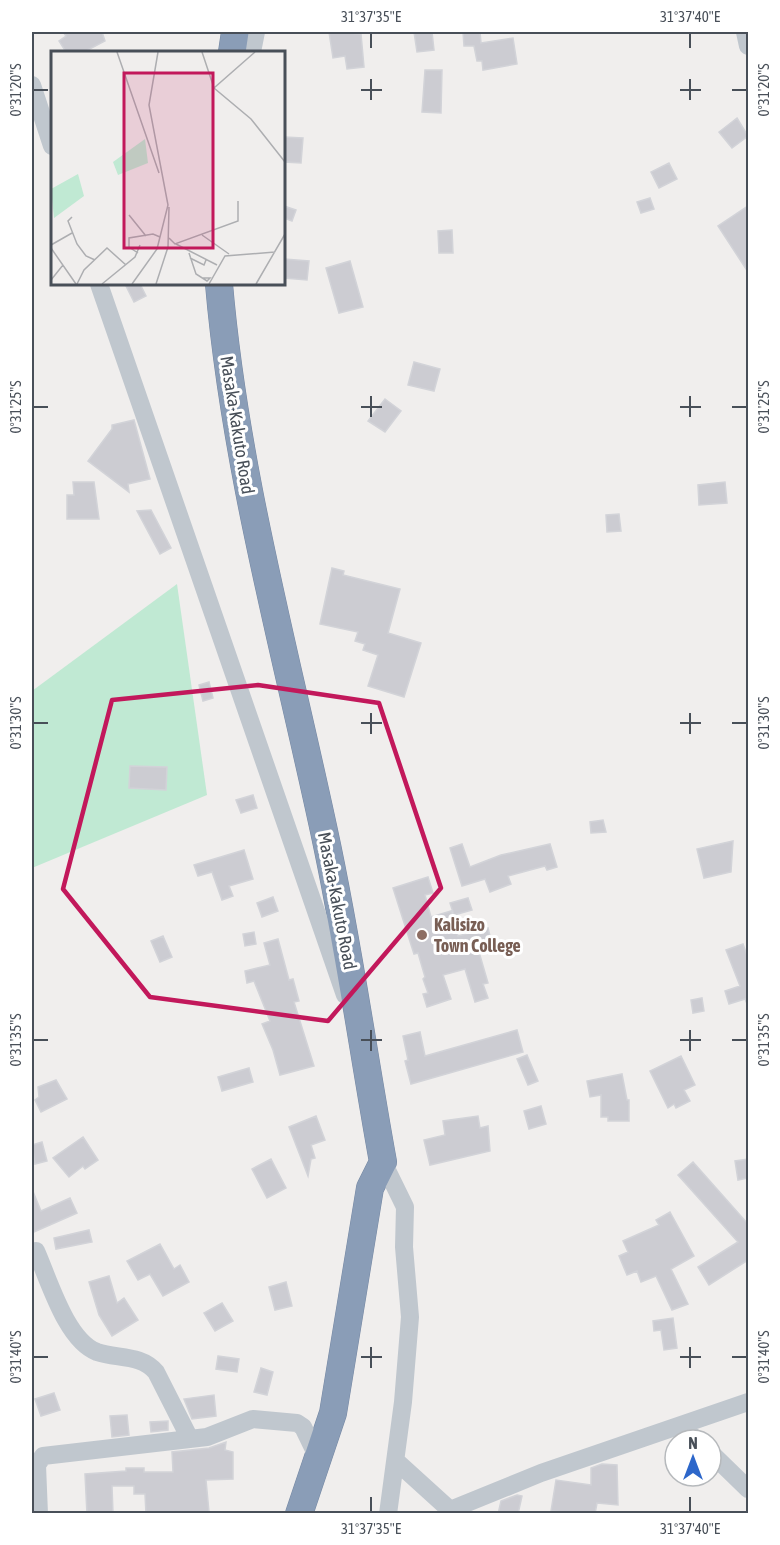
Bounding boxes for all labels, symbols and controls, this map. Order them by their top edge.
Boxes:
text: 31°37'35"E [341,8,402,25]
text: 31°37'40"E [660,8,721,25]
inset map [51,51,285,285]
text: 0°31'20"S [7,63,24,117]
text: 0°31'20"S [755,63,772,117]
street label: Masaka-Kakuto Road [216,354,259,496]
text: 0°31'25"S [7,380,24,434]
text: 0°31'25"S [755,380,772,434]
text: 0°31'30"S [7,696,24,750]
text: 0°31'30"S [755,696,772,750]
street label: Masaka-Kakuto Road [314,830,361,971]
place label: Kalisizo Town College [434,914,521,956]
marker: Kalisizo Town College [415,928,429,942]
text: 0°31'35"S [7,1013,24,1067]
text: 0°31'35"S [755,1013,772,1067]
text: 0°31'40"S [7,1330,24,1384]
text: 0°31'40"S [755,1330,772,1384]
north arrow [663,1428,723,1488]
text: N [688,1434,698,1452]
text: 31°37'35"E [341,1520,402,1537]
text: 31°37'40"E [660,1520,721,1537]

